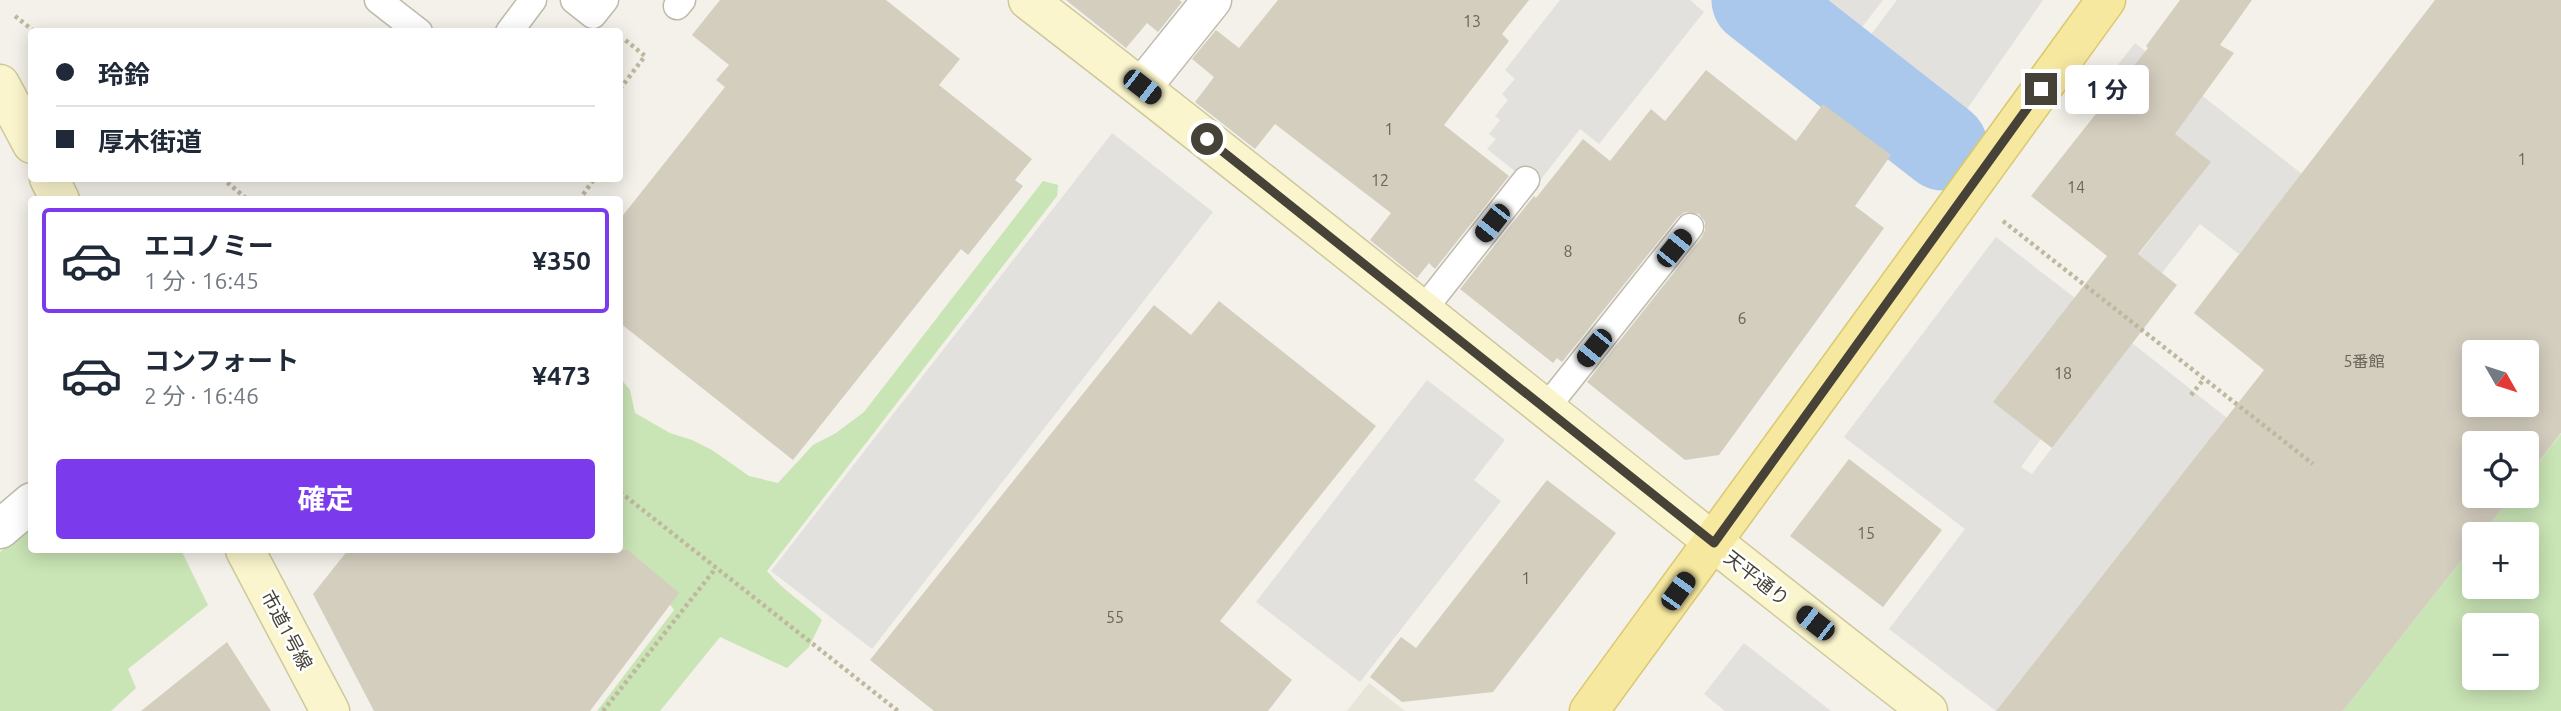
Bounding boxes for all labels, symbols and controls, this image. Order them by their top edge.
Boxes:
house number: 13 [1463,12,1481,30]
text: 玲鈴 [98,60,150,89]
callout: 1 分 [2066,64,2150,114]
car [1119,66,1166,108]
route end [2025,73,2057,105]
text: 1 分 [2086,77,2128,102]
house number: 1 [1384,120,1394,138]
route start [1191,123,1223,155]
text: 厚木街道 [98,127,202,156]
house number: 1 [2517,150,2527,168]
house number: 12 [1371,171,1389,189]
house number: 14 [2067,178,2085,196]
car [1471,200,1514,246]
car [1653,225,1696,271]
icon: car [60,229,123,292]
text: エコノミー [144,231,274,260]
house number: 8 [1563,242,1573,260]
text: ¥350 [532,246,591,275]
text: 1 分 · 16:45 [144,268,259,293]
house number: 6 [1737,309,1747,327]
car [1573,325,1616,371]
north arrow [2462,340,2539,416]
map controls [2462,340,2539,690]
icon: car [60,344,123,407]
text: コンフォート [144,346,299,375]
house number: 5番館 [2343,352,2385,370]
text: ¥473 [532,361,591,390]
house number: 18 [2054,364,2072,382]
text: 2 分 · 16:46 [144,383,259,408]
button: locate [2462,431,2539,508]
button: 確定 [56,459,595,539]
button: + [2462,522,2539,599]
house number: 15 [1857,524,1875,542]
street label: 天平通り [1720,546,1794,610]
car [1658,568,1699,614]
house number: 1 [1521,569,1531,587]
street label: 市道1号線 [257,587,317,673]
car [1792,602,1839,644]
house number: 55 [1106,608,1124,626]
button: − [2462,613,2539,690]

